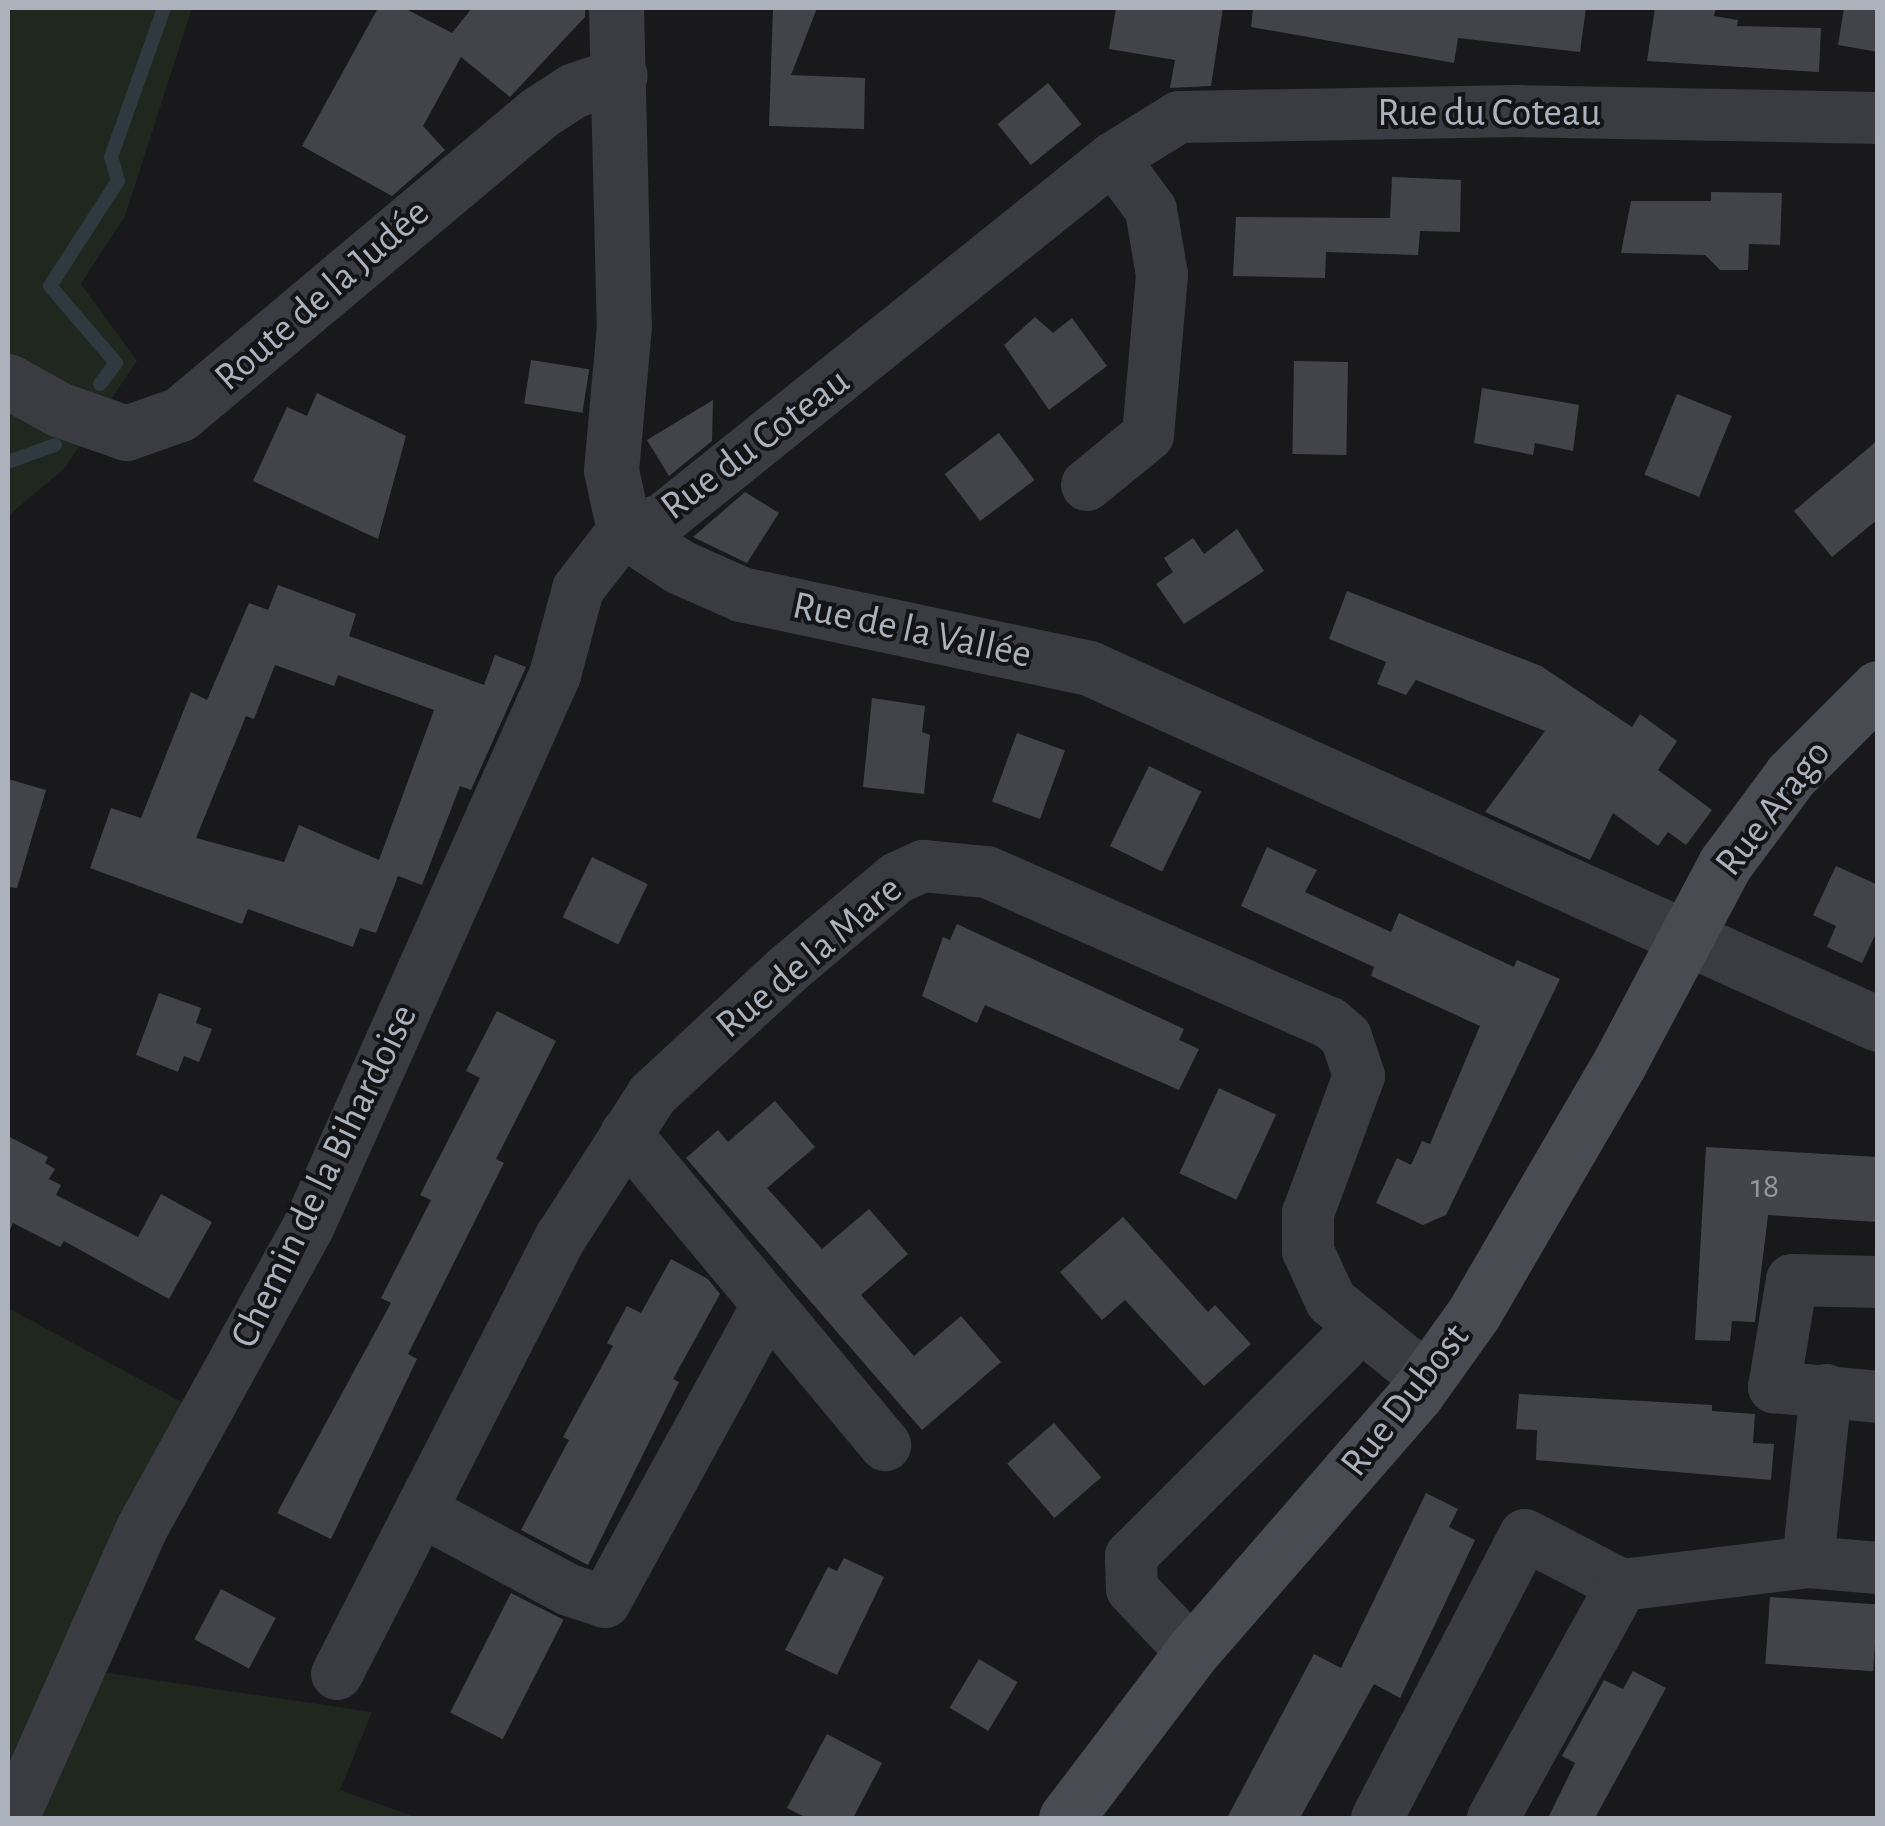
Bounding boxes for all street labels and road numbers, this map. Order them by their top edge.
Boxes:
street label: Rue du Coteau [1377,89,1601,137]
street label: Route de la Judée [205,189,439,401]
street label: Rue du Coteau [651,358,859,530]
street label: Rue de la Vallée [788,581,1036,679]
street label: Rue Arago [1705,730,1841,886]
street label: Rue de la Mare [706,865,912,1049]
street label: Chemin de la Bihardoise [220,997,428,1355]
street label: Rue Dubost [1330,1314,1480,1486]

